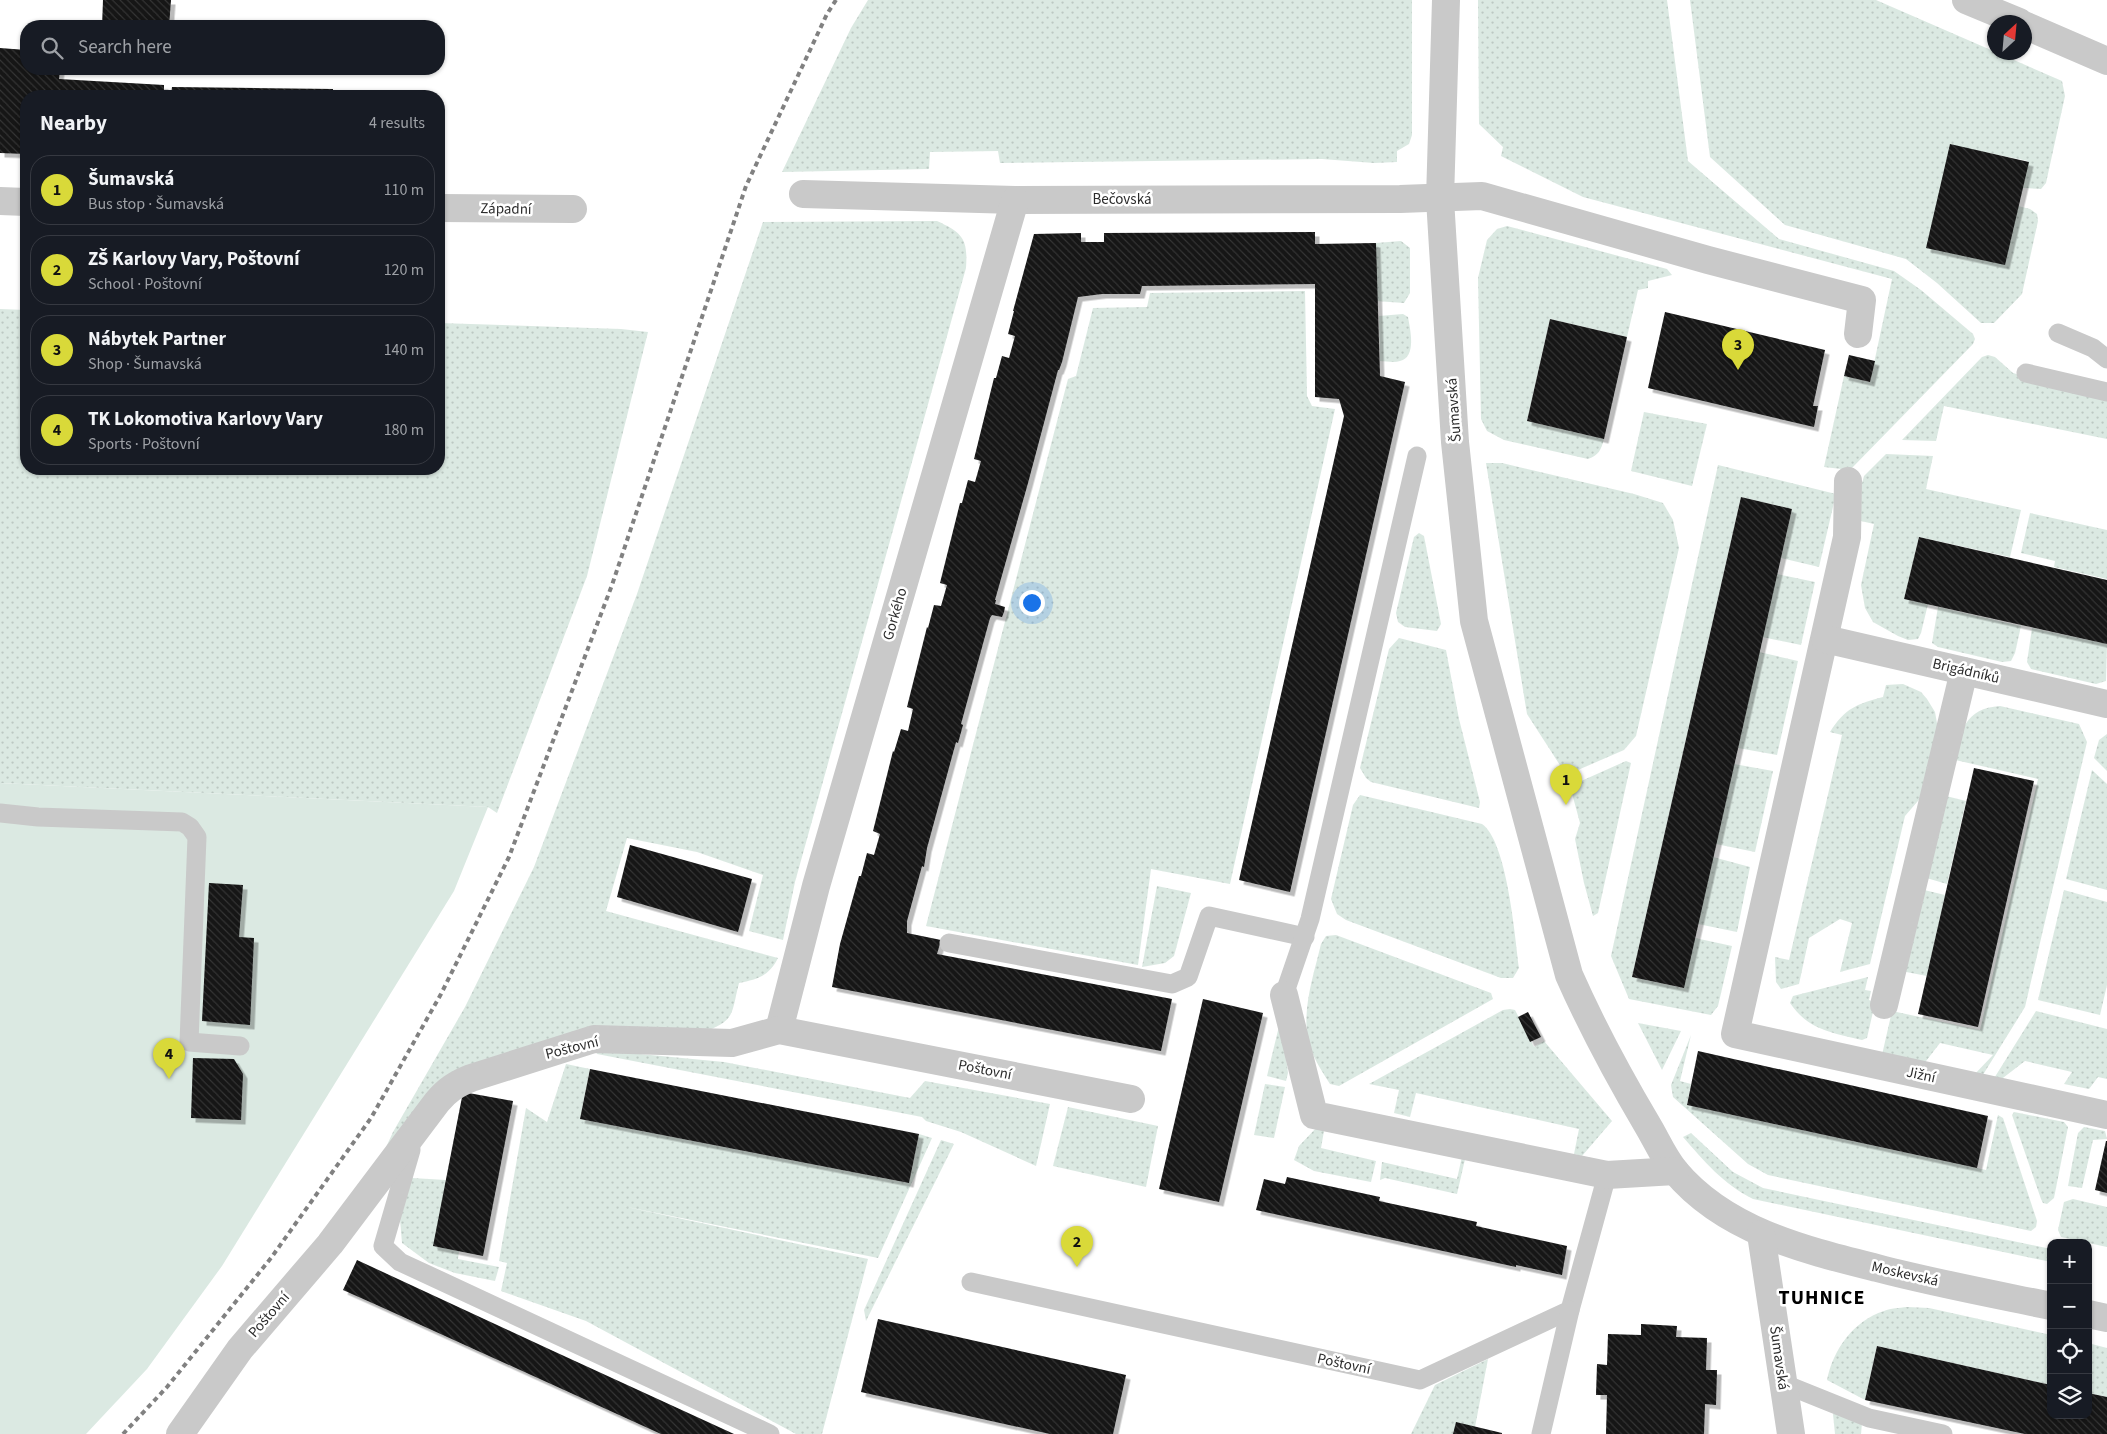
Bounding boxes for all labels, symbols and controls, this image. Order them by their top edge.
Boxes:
north arrow [1987,15,2032,60]
search box [20,20,445,75]
icon: search [38,34,66,62]
text: Search here [78,34,172,61]
text: Nearby [40,108,107,138]
text: 4 results [369,112,425,134]
text: Šumavská [88,166,174,193]
text: 1 [53,179,61,201]
text: 110 m [384,179,424,201]
street label: Bečovská [1093,189,1151,210]
text: Bus stop · Šumavská [88,193,224,215]
street label: Západní [480,198,533,220]
text: ZŠ Karlovy Vary, Poštovní [88,246,299,273]
text: 2 [53,259,61,281]
text: 120 m [384,259,424,281]
text: School · Poštovní [88,273,202,295]
text: Nábytek Partner [88,326,226,353]
pin: 3 [1722,329,1754,370]
text: 3 [53,339,61,361]
text: 140 m [384,339,424,361]
text: Shop · Šumavská [88,353,202,375]
street label: Šumavská [1441,377,1467,443]
text: TK Lokomotiva Karlovy Vary [88,406,323,433]
text: 4 [53,419,61,441]
text: 180 m [384,419,424,441]
text: Sports · Poštovní [88,433,200,455]
street label: Gorkého [878,585,912,643]
your location [1019,590,1045,616]
street label: Brigádníků [1930,653,2002,689]
pin: 1 [1550,764,1582,805]
street label: Poštovní [543,1031,602,1065]
pin: 4 [153,1038,185,1079]
street label: Poštovní [956,1055,1015,1086]
street label: Jižní [1905,1062,1939,1089]
pin: 2 [1061,1226,1093,1267]
map controls [2047,1239,2092,1419]
button: + [2047,1239,2092,1284]
street label: Moskevská [1869,1256,1941,1292]
district label: TUHNICE [1779,1284,1865,1312]
button: − [2047,1284,2092,1329]
street label: Poštovní [243,1287,296,1342]
street label: Šumavská [1764,1325,1794,1391]
button: locate [2047,1329,2092,1374]
street label: Poštovní [1315,1348,1374,1380]
button: layers [2047,1374,2092,1419]

